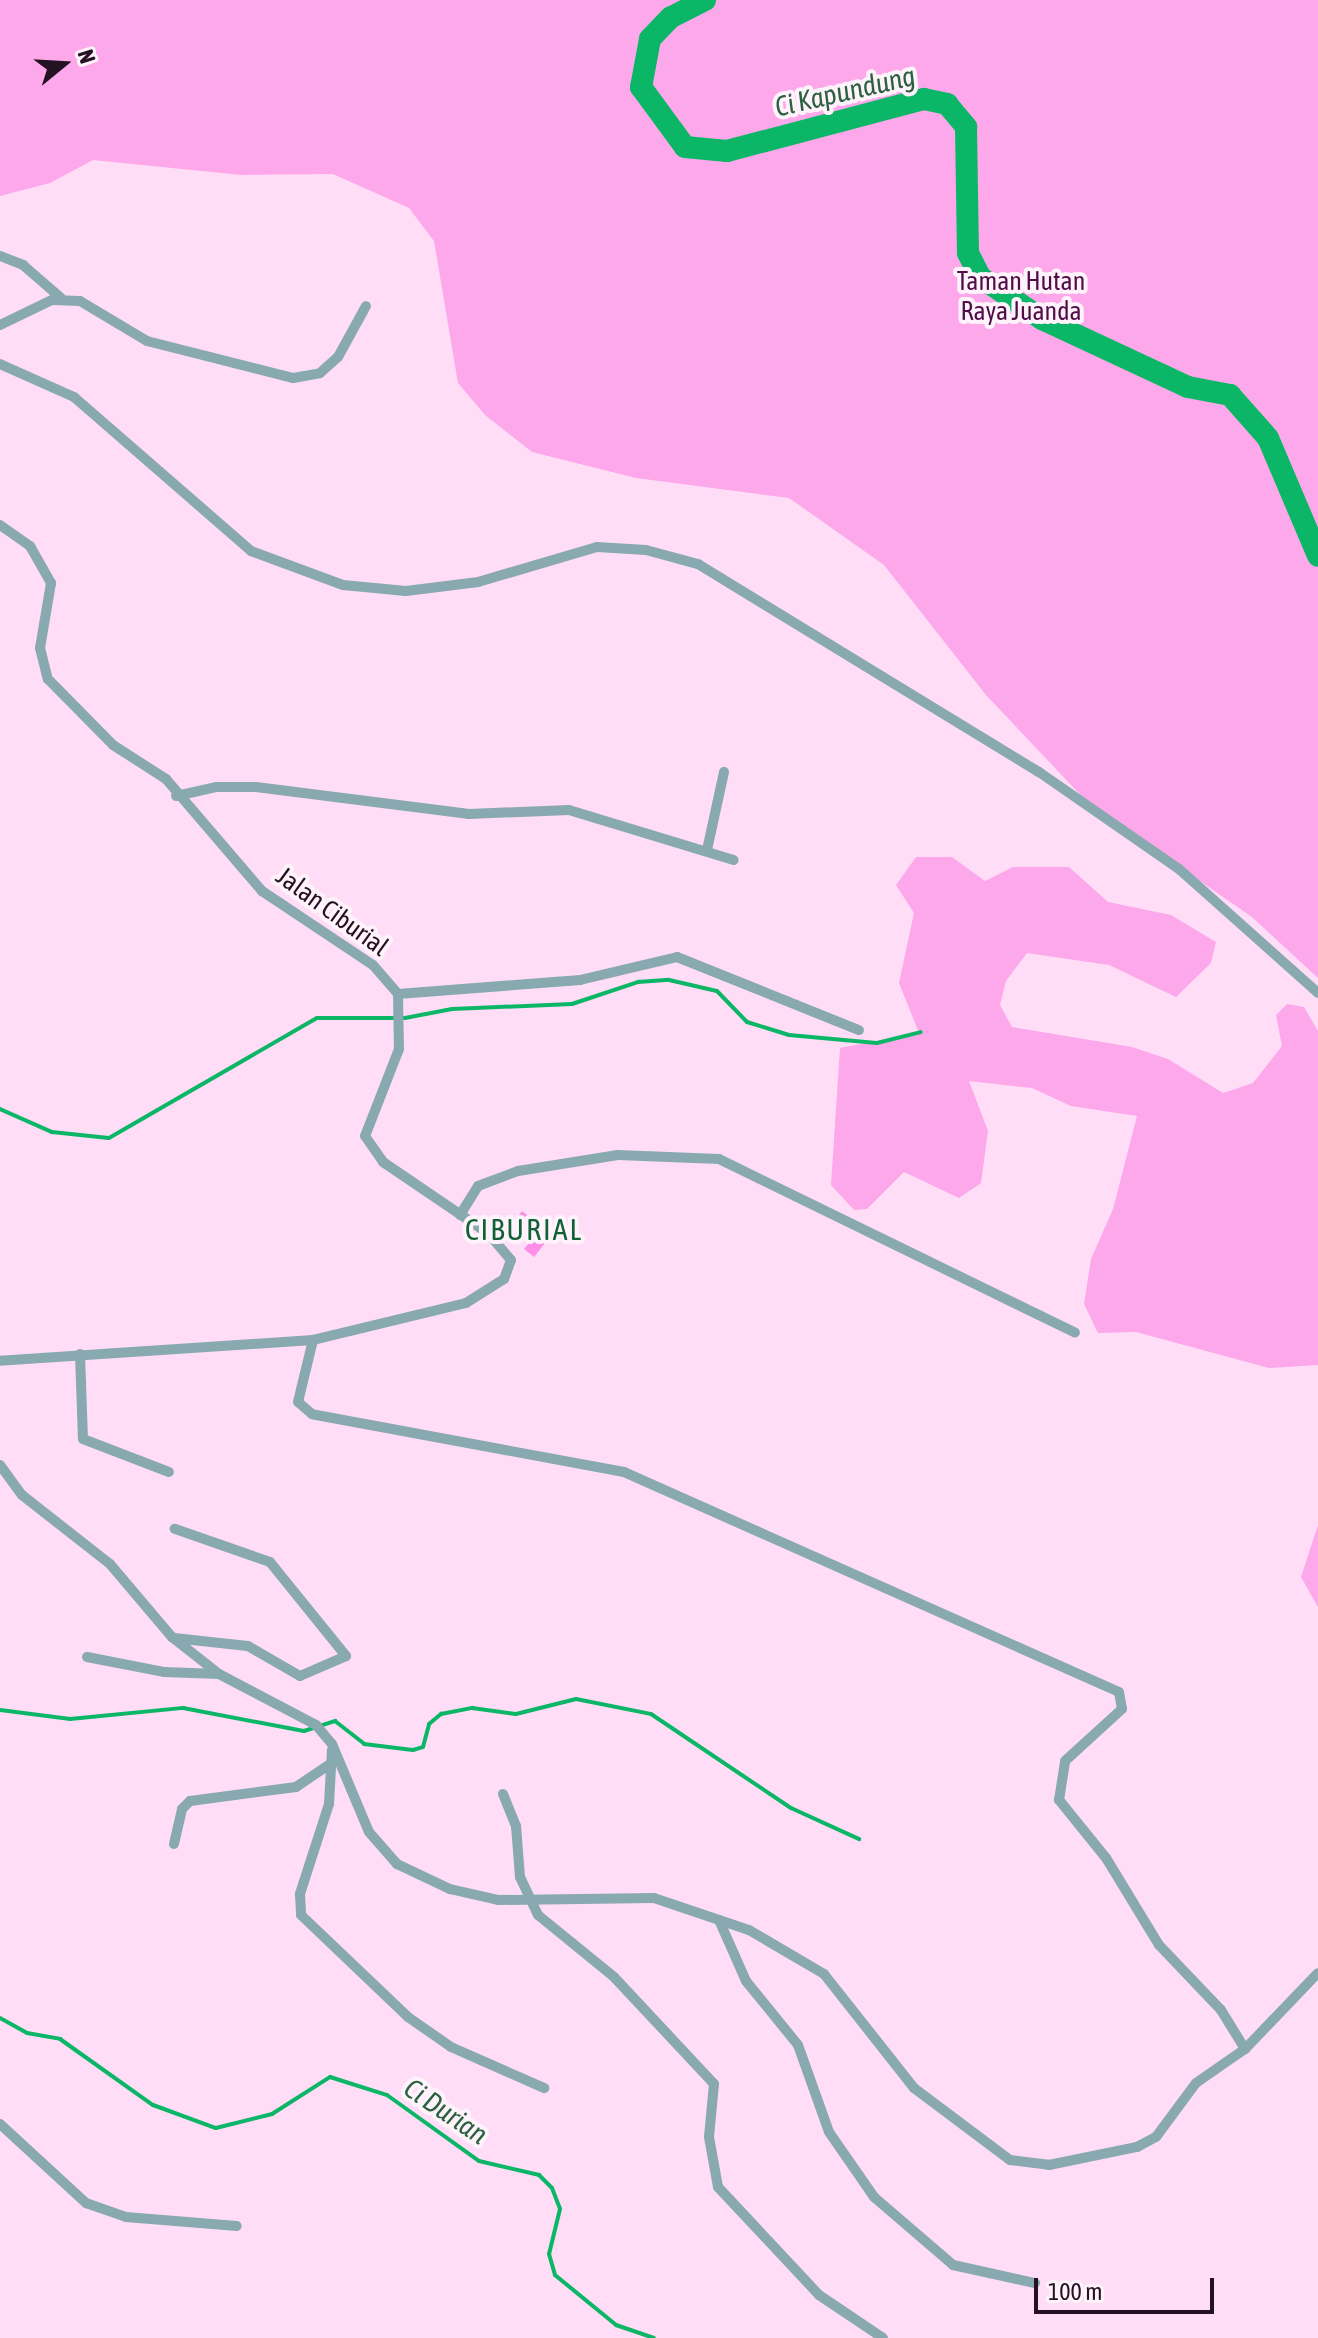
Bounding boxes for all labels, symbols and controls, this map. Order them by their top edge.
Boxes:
north arrow [24,24,104,104]
text: N [72,46,101,67]
water label: Ci Kapundung [772,59,918,123]
park label: Taman Hutan Raya Juanda [957,266,1085,328]
street label: Jalan Ciburial [270,861,394,963]
district label: CIBURIAL [465,1211,583,1247]
water label: Ci Durian [398,2071,494,2151]
scale bar [1038,2262,1218,2312]
text: 100 m [1048,2278,1102,2305]

